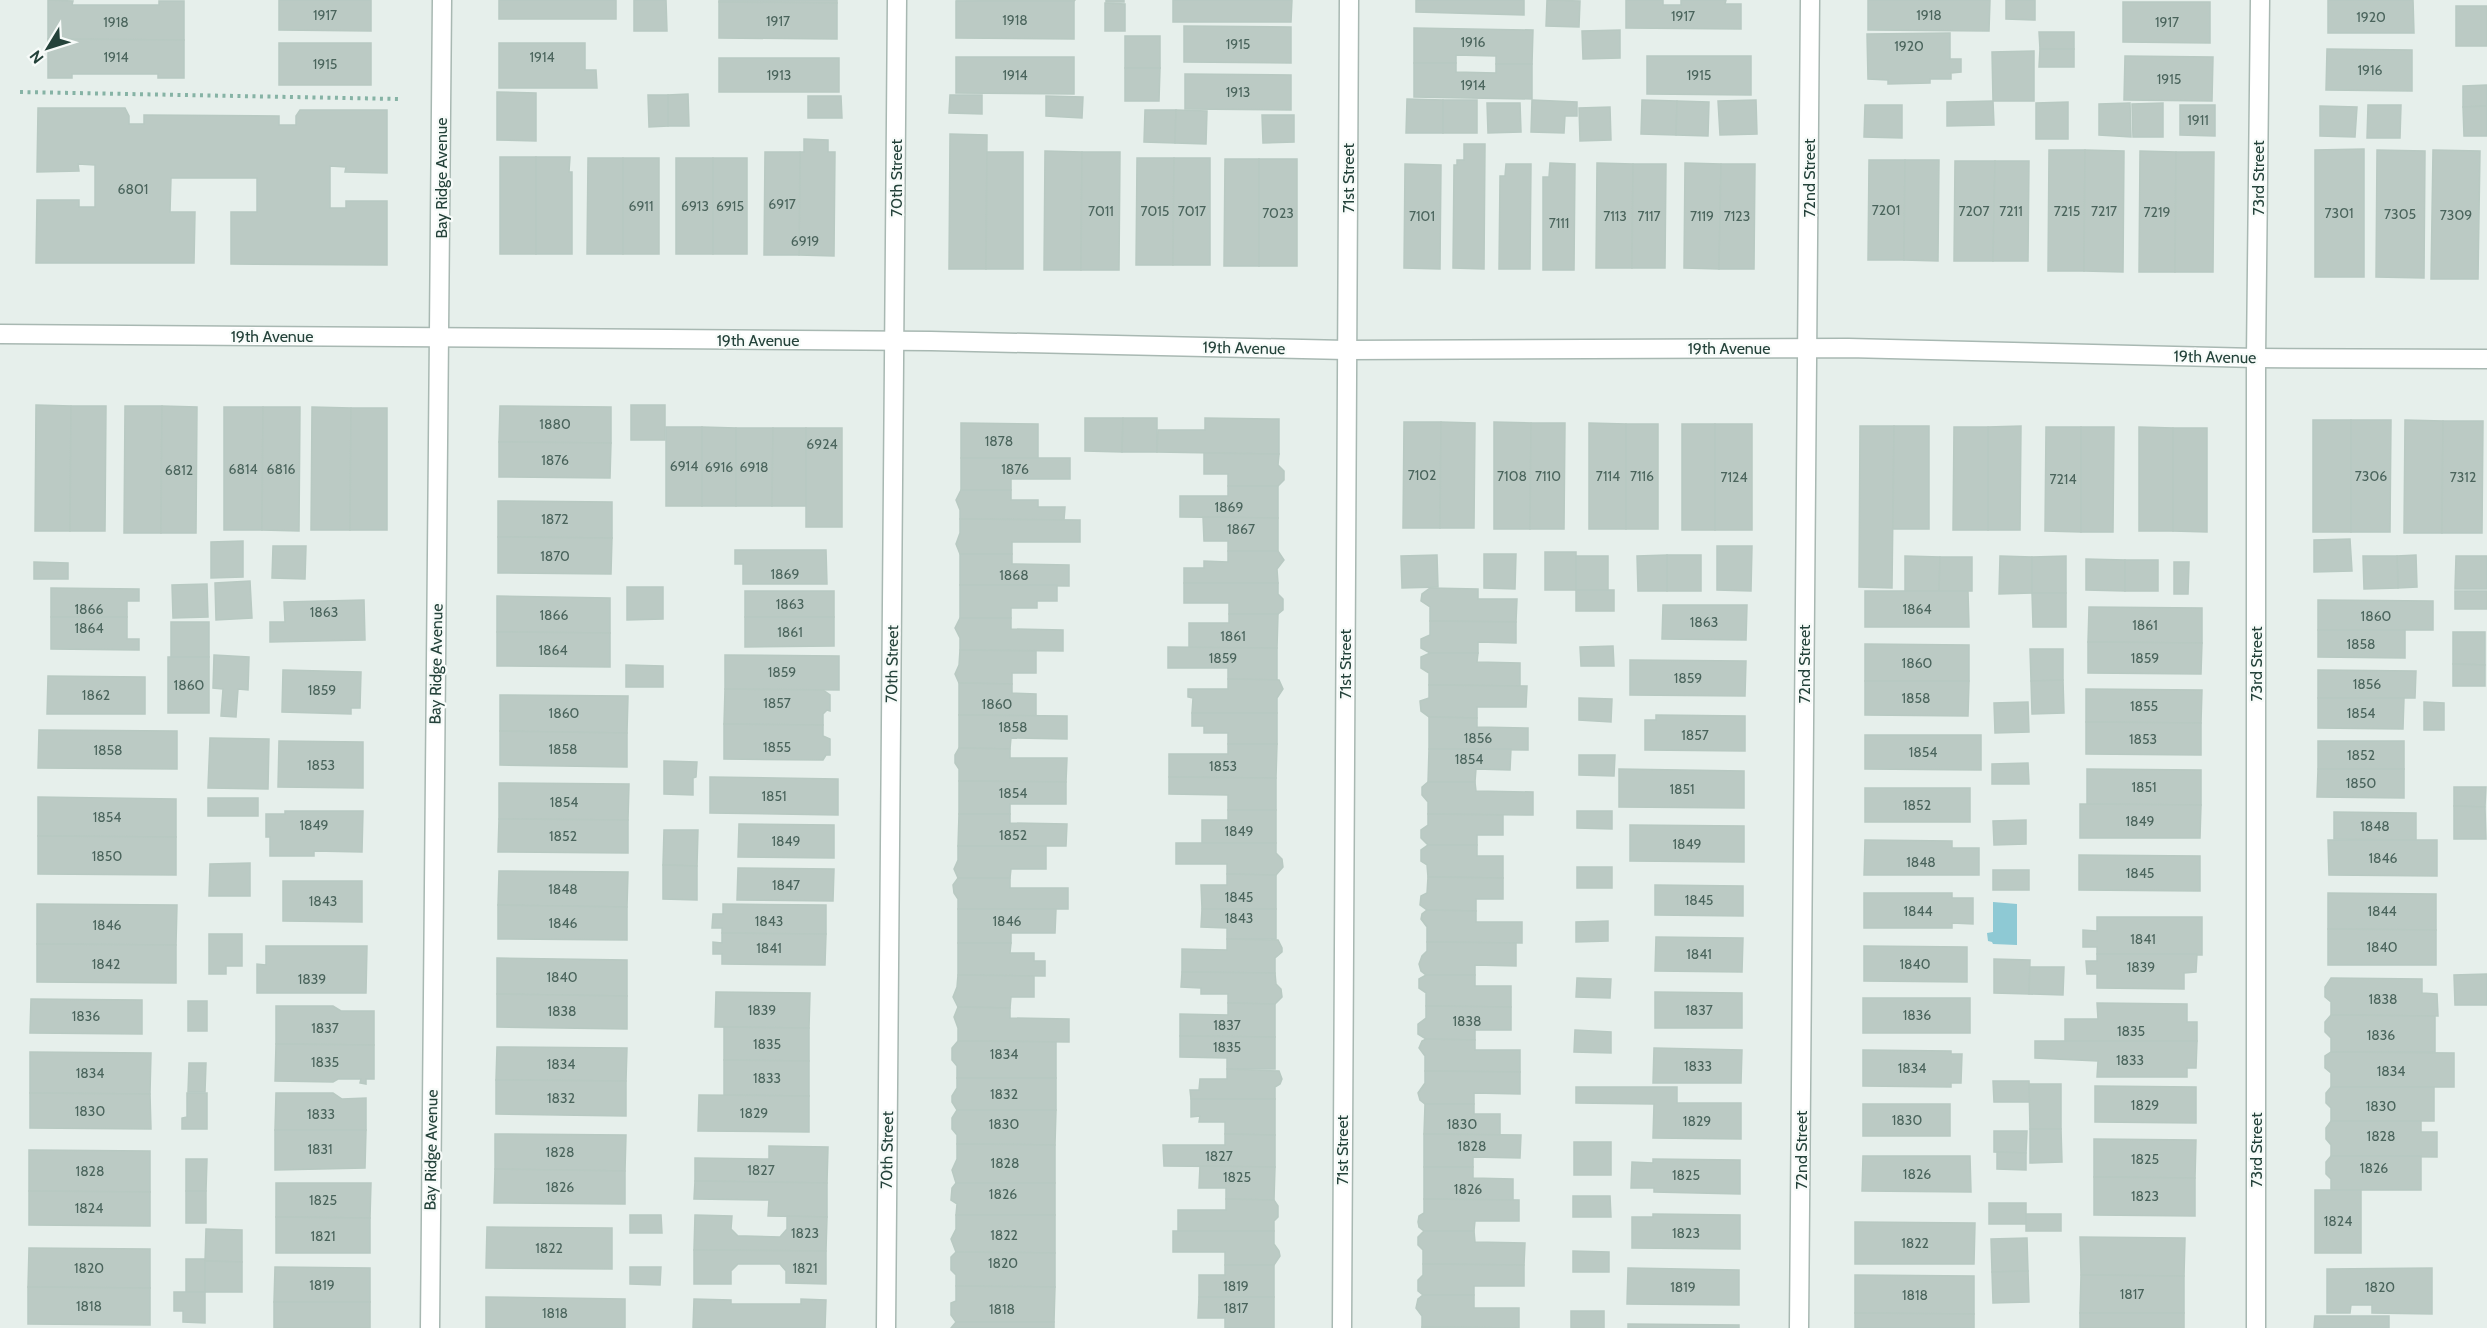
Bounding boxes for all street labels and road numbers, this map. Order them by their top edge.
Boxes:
street label: Bay Ridge Avenue [432,118,451,238]
street label: 70th Street [887,138,906,217]
street label: 72nd Street [1800,138,1819,217]
street label: 73rd Street [2249,140,2268,216]
street label: 71st Street [1339,142,1358,213]
street label: 19th Avenue [231,327,313,346]
street label: 19th Avenue [717,331,799,350]
street label: 19th Avenue [1202,338,1286,358]
street label: 19th Avenue [1688,339,1770,358]
street label: 19th Avenue [2173,347,2257,367]
street label: Bay Ridge Avenue [425,603,447,725]
street label: 70th Street [882,624,902,703]
street label: 72nd Street [1795,624,1814,703]
street label: 73rd Street [2247,626,2266,702]
street label: 71st Street [1336,628,1355,699]
street label: Bay Ridge Avenue [420,1089,442,1211]
street label: 70th Street [877,1110,897,1189]
street label: 72nd Street [1792,1110,1811,1189]
street label: 73rd Street [2247,1112,2266,1188]
street label: 71st Street [1333,1114,1352,1185]

